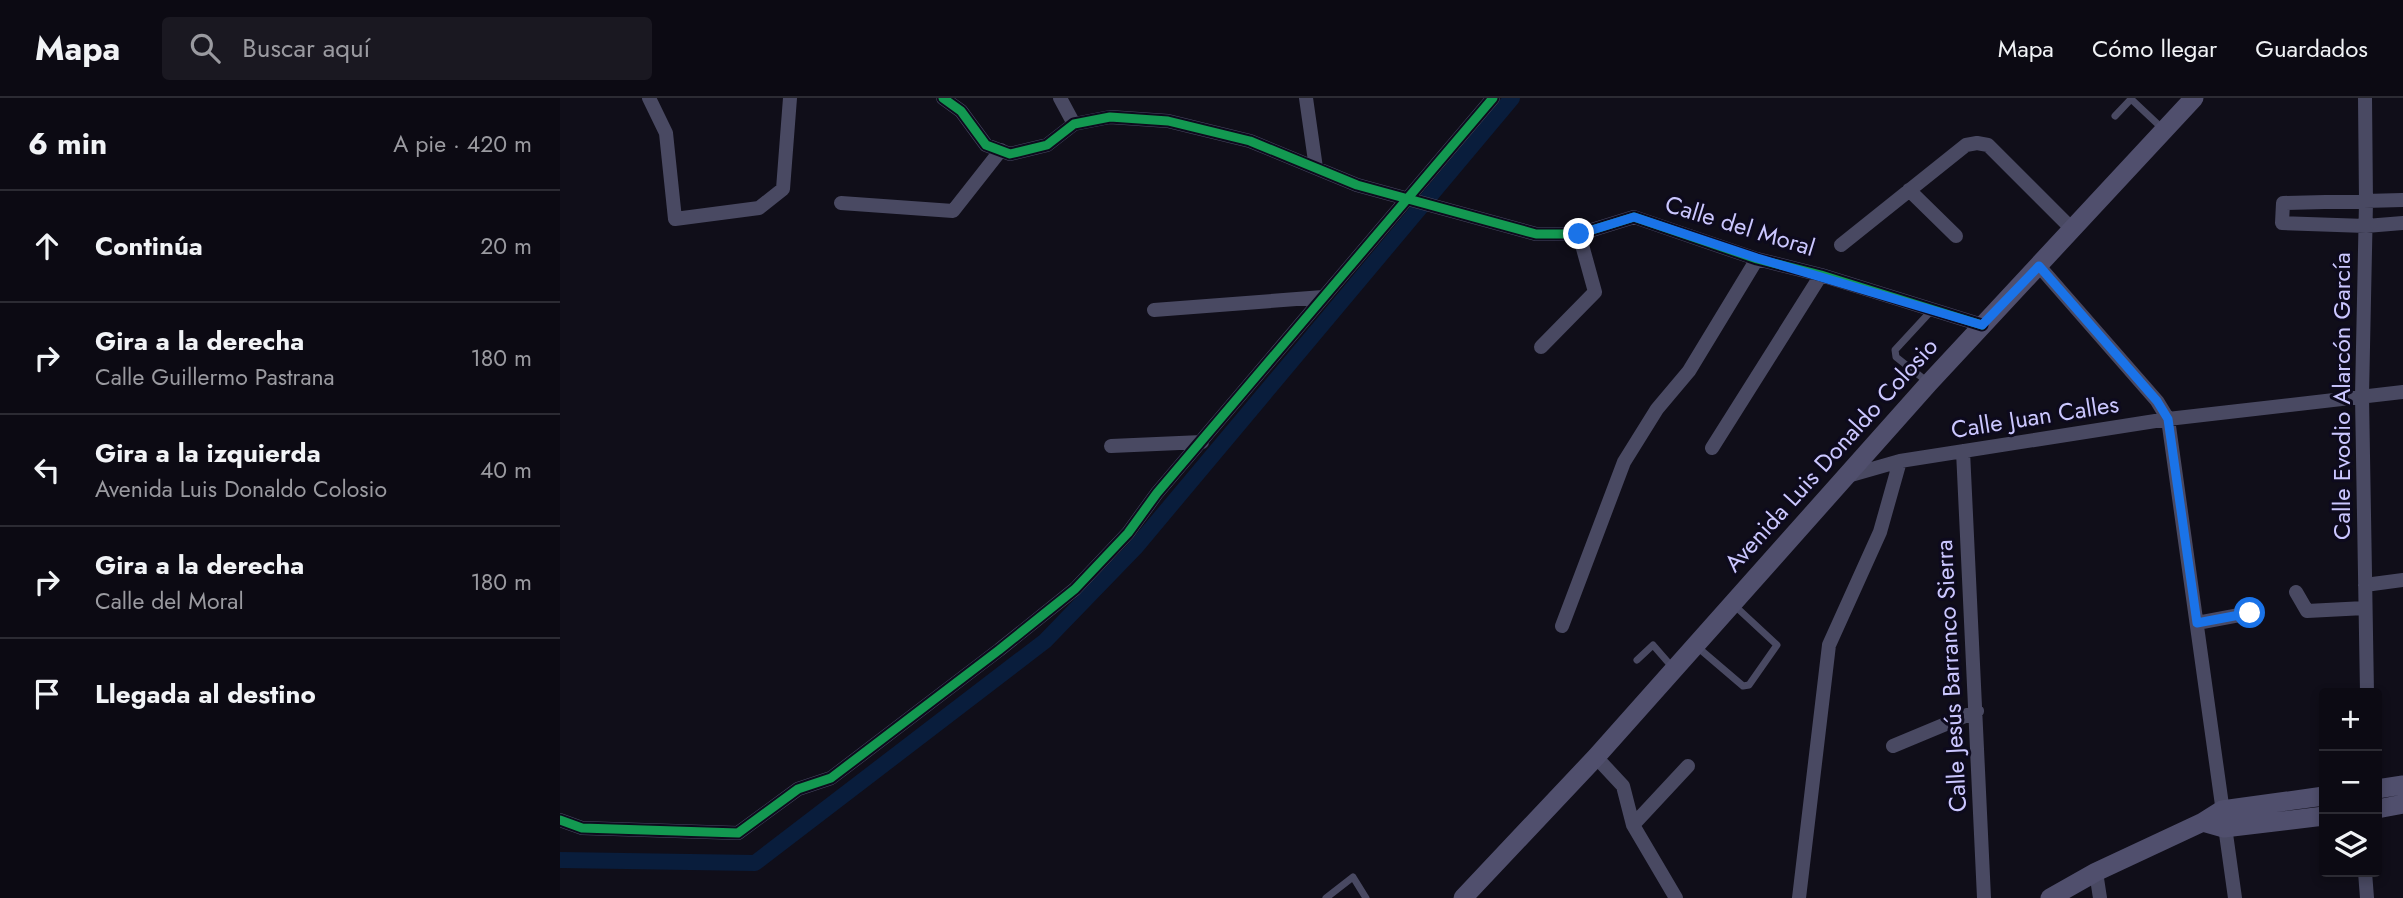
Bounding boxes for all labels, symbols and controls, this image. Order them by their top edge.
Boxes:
search box [162,17,652,80]
text: Mapa [35,25,120,72]
icon: search [186,29,224,67]
text: Buscar aquí [242,29,370,67]
text: Mapa [1998,31,2054,66]
text: Cómo llegar [2092,31,2217,66]
text: Guardados [2255,31,2368,66]
text: 6 min [28,122,107,165]
text: A pie · 420 m [393,127,532,161]
street label: Calle del Moral [1661,186,1819,265]
route end [1563,218,1594,249]
icon: ahead [28,227,66,265]
text: Continúa [95,227,203,265]
text: 20 m [480,229,532,263]
street label: Calle Evodio Alarcón García [2324,252,2359,540]
text: Gira a la derecha [95,322,304,360]
street label: Avenida Luis Donaldo Colosio [1716,330,1946,580]
icon: right [28,339,66,377]
text: 180 m [470,341,532,375]
text: Calle Guillermo Pastrana [95,360,335,394]
street label: Calle Juan Calles [1949,386,2121,447]
text: Gira a la izquierda [95,434,321,472]
icon: left [28,451,66,489]
text: 40 m [480,453,532,487]
text: Avenida Luis Donaldo Colosio [95,472,387,506]
street label: Calle Jesús Barranco Sierra [1926,539,1975,813]
text: Gira a la derecha [95,546,304,584]
icon: right [28,563,66,601]
text: 180 m [470,565,532,599]
text: Calle del Moral [95,584,244,618]
route start [2234,597,2265,628]
icon: arrive [28,675,66,713]
text: Llegada al destino [95,675,316,713]
map controls [2319,688,2382,877]
button: + [2319,688,2382,751]
button: − [2319,751,2382,814]
button: layers [2319,814,2382,877]

